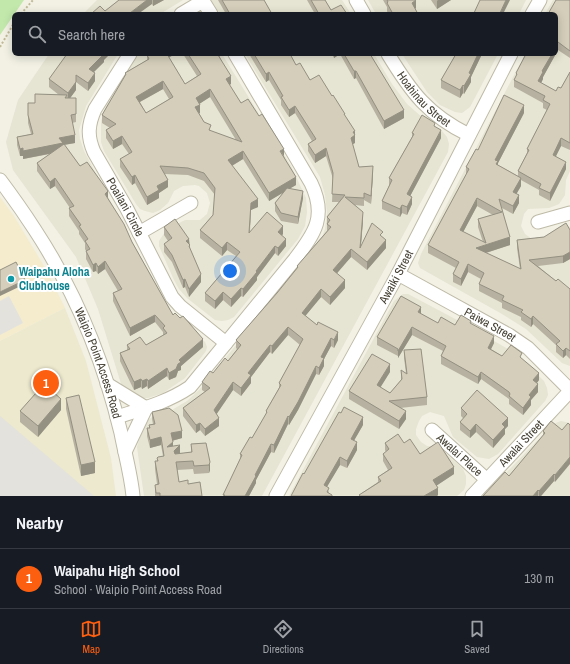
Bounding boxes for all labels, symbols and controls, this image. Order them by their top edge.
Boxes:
search box [12,12,558,56]
icon: search [26,23,48,45]
text: Search here [58,24,125,45]
street label: Hoahinau Street [393,68,454,131]
street label: Poailani Circle [103,175,148,239]
street label: Awaiki Street [375,247,417,307]
your location [220,261,240,281]
place label: Waipahu Aloha Clubhouse [19,264,90,294]
marker: Waipahu Aloha Clubhouse [6,274,16,284]
street label: Paiwa Street [461,304,519,345]
street label: Waipio Point Access Road [71,305,125,420]
pin: 1 [33,368,59,398]
street label: Awalai Street [495,416,547,471]
street label: Awalai Place [432,429,486,480]
text: Nearby [16,511,63,534]
text: Waipahu High School [54,560,180,581]
text: 1 [26,570,32,587]
text: 130 m [524,570,554,587]
text: School · Waipio Point Access Road [54,581,222,598]
tab: Map [80,618,102,656]
tab: Directions [263,618,304,656]
tab: Saved [464,618,490,656]

